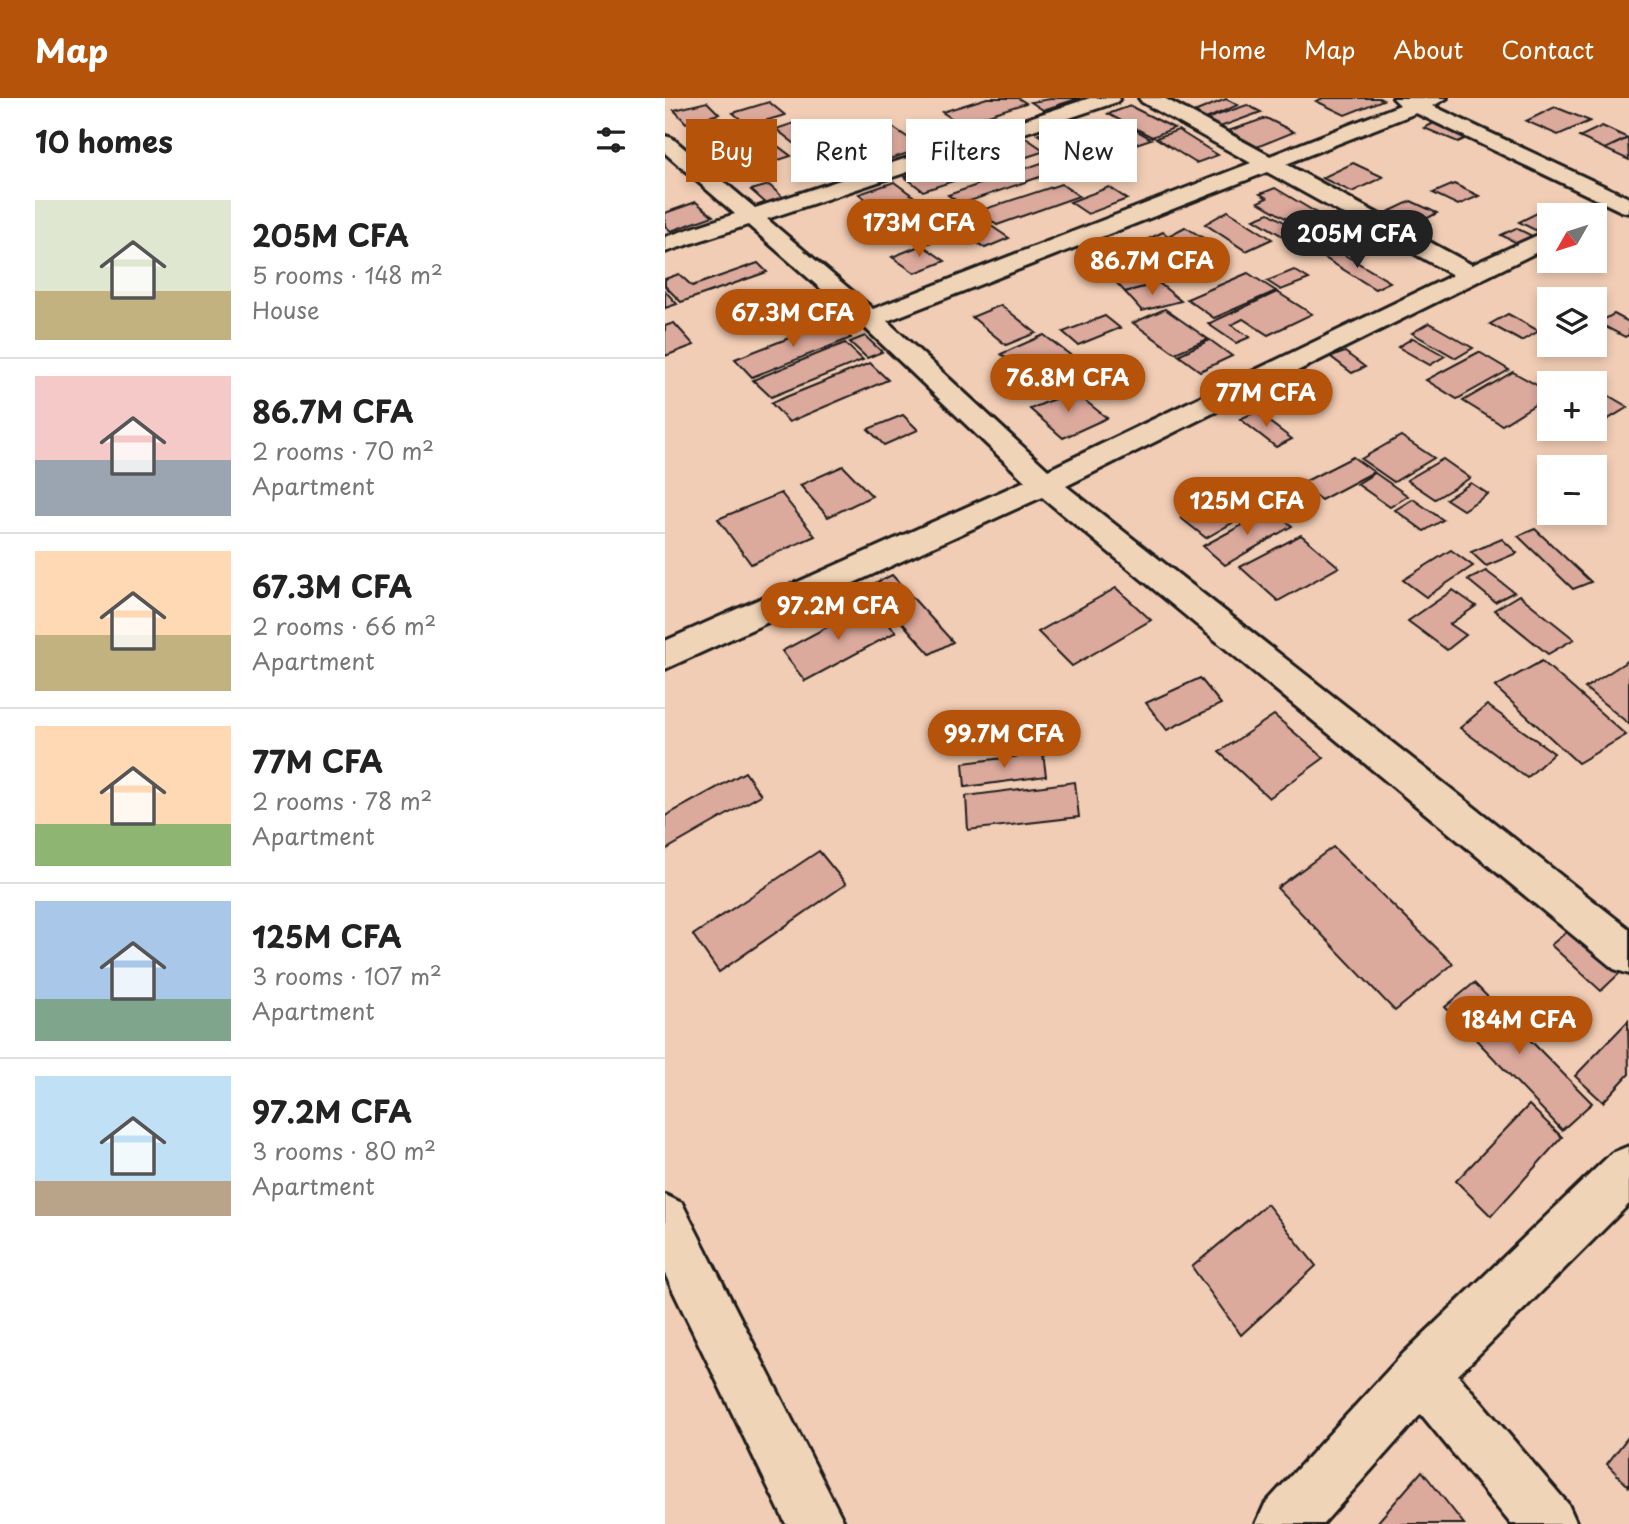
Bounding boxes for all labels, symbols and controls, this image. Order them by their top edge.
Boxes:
text: Map [35,24,108,74]
text: Home [1199,31,1266,67]
text: Map [1304,31,1355,67]
text: About [1393,31,1463,67]
text: Contact [1501,31,1594,67]
text: 10 homes [35,118,173,163]
chip: Buy [686,119,777,182]
chip: Rent [791,119,892,182]
chip: Filters [906,119,1025,182]
chip: New [1039,119,1137,182]
icon: filters [592,121,630,159]
pin: 173M CFA [847,200,991,259]
north arrow [1537,203,1607,273]
map controls [1537,203,1607,525]
text: 173M CFA [863,204,975,239]
pin: 205M CFA [1285,211,1429,270]
text: 205M CFA [252,212,409,257]
text: 205M CFA [1297,215,1417,250]
icon: home [91,228,175,312]
pin: 86.7M CFA [1072,238,1232,297]
text: 86.7M CFA [1090,242,1214,277]
text: 5 rooms · 148 m² [252,257,443,292]
button: layers [1537,287,1607,357]
pin: 67.3M CFA [713,289,873,349]
text: House [252,292,319,327]
text: 67.3M CFA [732,294,854,329]
pin: 76.8M CFA [988,354,1148,414]
text: 76.8M CFA [1006,359,1130,394]
pin: 77M CFA [1201,370,1331,429]
button: + [1537,371,1607,441]
text: 77M CFA [1216,374,1316,409]
text: 86.7M CFA [252,388,414,433]
icon: home [91,404,175,488]
text: 2 rooms · 70 m² [252,433,434,468]
button: − [1537,455,1607,525]
text: Apartment [252,468,375,503]
pin: 125M CFA [1175,478,1319,537]
text: 125M CFA [1190,482,1304,517]
text: 67.3M CFA [252,563,412,608]
icon: home [91,579,175,663]
pin: 97.2M CFA [758,582,918,642]
text: 97.2M CFA [777,587,899,622]
text: 2 rooms · 66 m² [252,608,436,643]
text: Apartment [252,643,375,678]
pin: 99.7M CFA [924,710,1084,770]
text: 99.7M CFA [944,715,1064,750]
text: 77M CFA [252,738,383,783]
icon: home [91,754,175,838]
text: 2 rooms · 78 m² [252,783,432,818]
text: Apartment [252,818,375,853]
text: 125M CFA [252,913,402,958]
icon: home [91,929,175,1013]
text: 3 rooms · 107 m² [252,958,442,993]
text: Apartment [252,993,375,1028]
pin: 184M CFA [1447,996,1591,1056]
text: 184M CFA [1461,1001,1577,1036]
text: 97.2M CFA [252,1088,412,1133]
icon: home [91,1104,175,1188]
text: 3 rooms · 80 m² [252,1133,436,1168]
text: Apartment [252,1168,375,1203]

